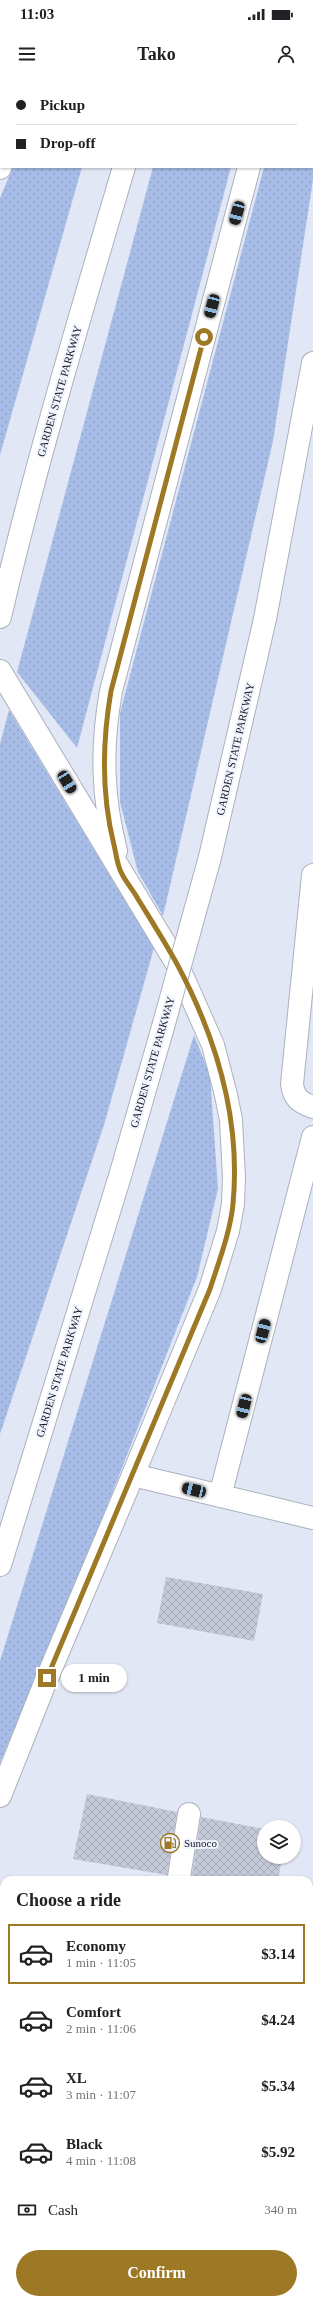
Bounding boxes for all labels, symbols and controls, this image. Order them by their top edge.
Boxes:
text: 11:03 [20,6,54,22]
icon: menu [16,43,38,65]
icon: person [275,43,297,65]
text: Tako [137,44,176,64]
text: Pickup [40,97,85,113]
text: Drop-off [40,135,96,151]
car [228,200,246,226]
car [203,293,221,319]
street label: GARDEN STATE PARKWAY [35,324,84,458]
route start [195,328,213,346]
street label: GARDEN STATE PARKWAY [214,681,256,817]
car [56,769,78,795]
street label: GARDEN STATE PARKWAY [128,995,177,1129]
street label: GARDEN STATE PARKWAY [33,1305,85,1439]
car [254,1318,272,1344]
car [235,1393,253,1419]
car [181,1481,207,1499]
callout: 1 min [61,1664,127,1692]
route end [38,1669,56,1687]
text: 1 min [78,1670,110,1685]
map controls [257,1820,301,1864]
button: layers [257,1820,301,1864]
fuel station icon: Sunoco [159,1832,181,1854]
place label: Sunoco [184,1837,218,1849]
text: Choose a ride [16,1890,121,1910]
icon: car [18,1936,54,1972]
text: Economy [66,1938,126,1954]
text: $3.14 [261,1946,295,1962]
text: 1 min · 11:05 [66,1955,136,1970]
icon: car [18,2002,54,2038]
text: Comfort [66,2004,121,2020]
text: $4.24 [261,2012,295,2028]
text: 2 min · 11:06 [66,2021,136,2036]
icon: car [18,2068,54,2104]
text: XL [66,2070,87,2086]
text: $5.34 [261,2078,295,2094]
text: 3 min · 11:07 [66,2087,136,2102]
icon: car [18,2134,54,2170]
text: Black [66,2136,103,2152]
text: $5.92 [261,2144,295,2160]
text: 4 min · 11:08 [66,2153,136,2168]
icon: cash [16,2199,38,2221]
text: Cash [48,2202,78,2218]
text: 340 m [264,2202,297,2217]
button: Confirm [16,2250,297,2296]

